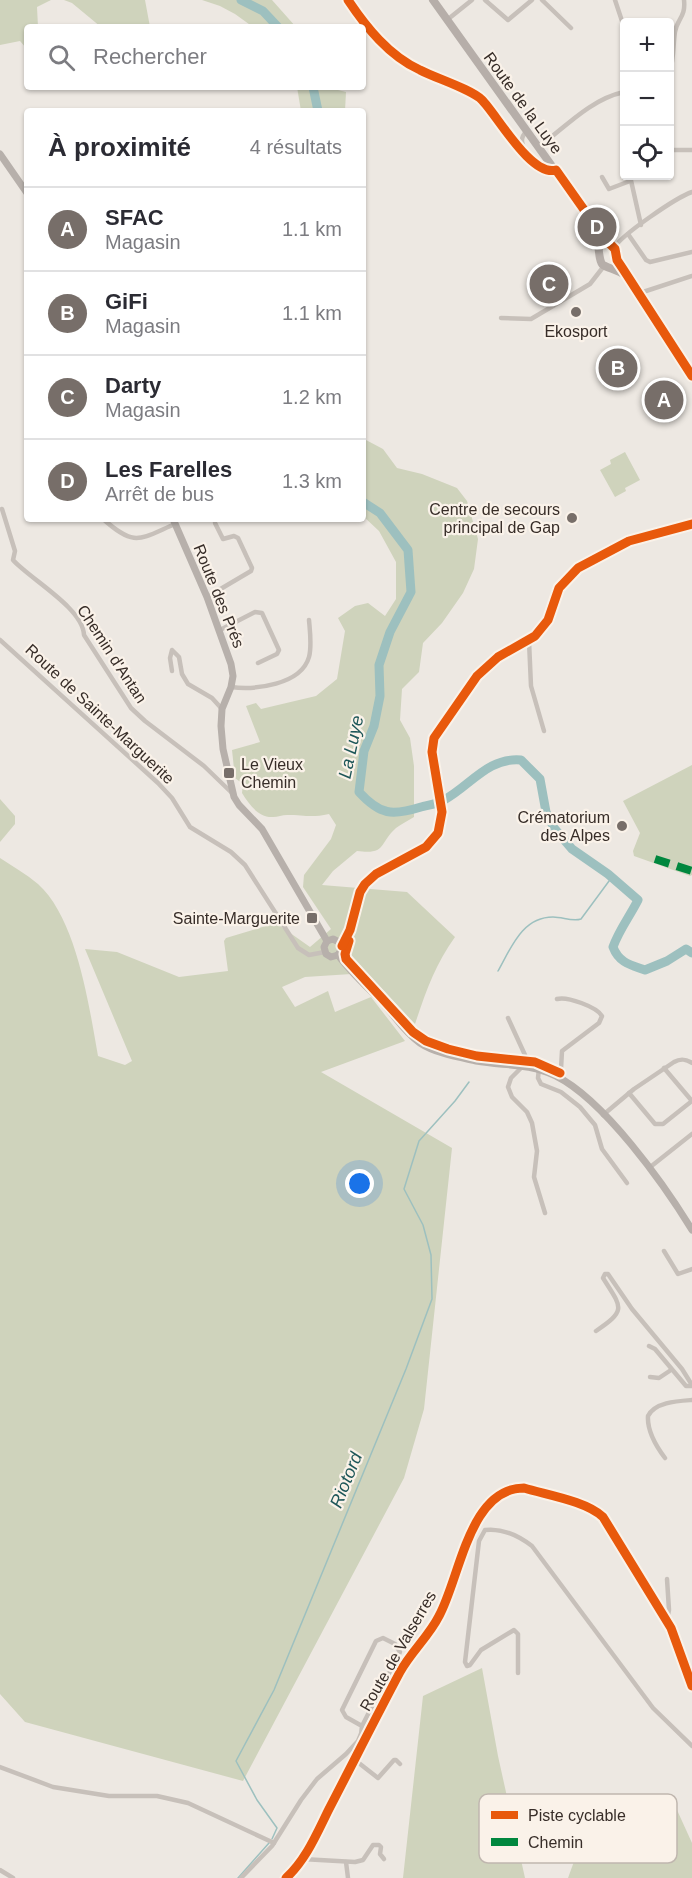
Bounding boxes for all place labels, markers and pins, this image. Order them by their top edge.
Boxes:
pin: D [578,204,616,250]
pin: C [530,262,568,306]
marker: Ekosport [569,305,583,319]
place label: Ekosport [544,323,608,340]
pin: B [598,346,638,391]
pin: A [644,378,684,422]
place label: Centre de secours principal de Gap [429,501,560,536]
marker: Centre de secours principal de Gap [565,511,579,525]
place label: Le Vieux Chemin [241,756,303,791]
marker: Le Vieux Chemin [222,766,236,780]
place label: Crématorium des Alpes [518,809,610,844]
marker: Crématorium des Alpes [615,819,629,833]
place label: Sainte-Marguerite [173,910,300,927]
marker: Sainte-Marguerite [305,911,319,925]

